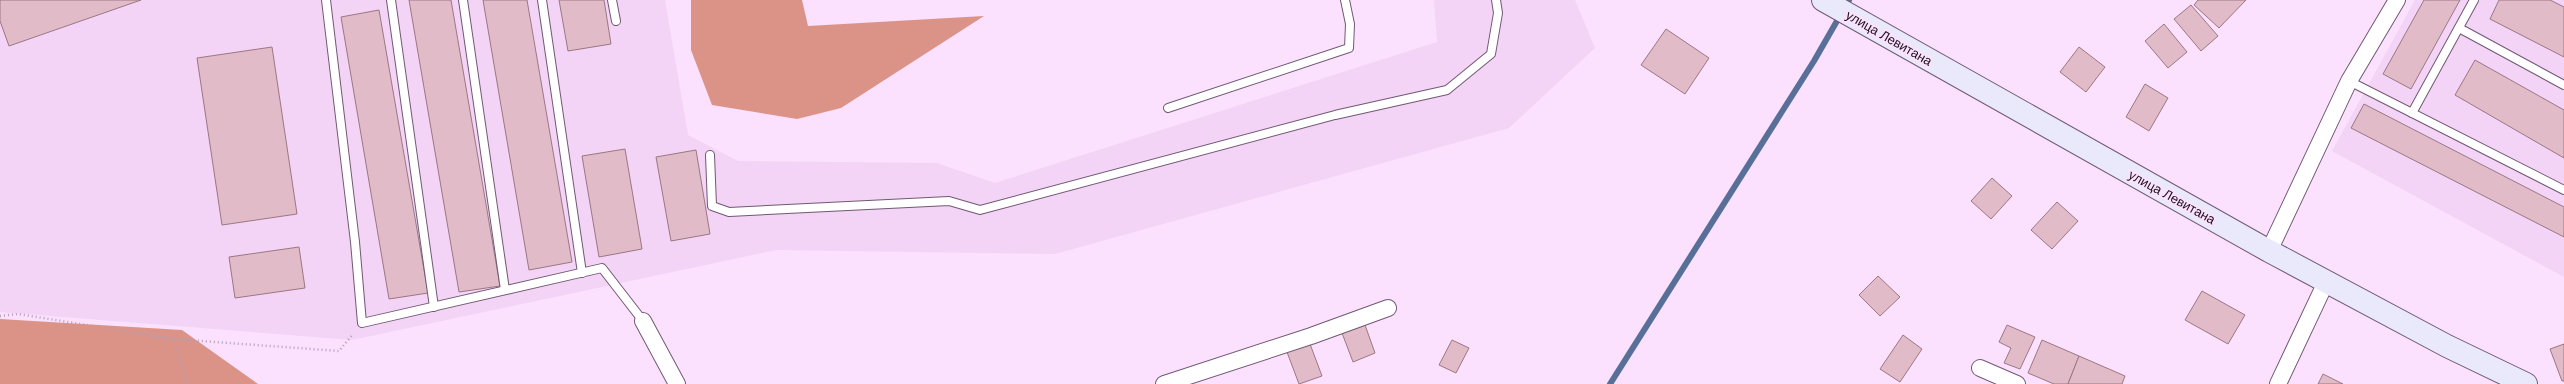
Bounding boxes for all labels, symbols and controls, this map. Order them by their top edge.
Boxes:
street label: улица Левитана [1843,7,1935,69]
street label: улица Левитана [2126,167,2219,227]

